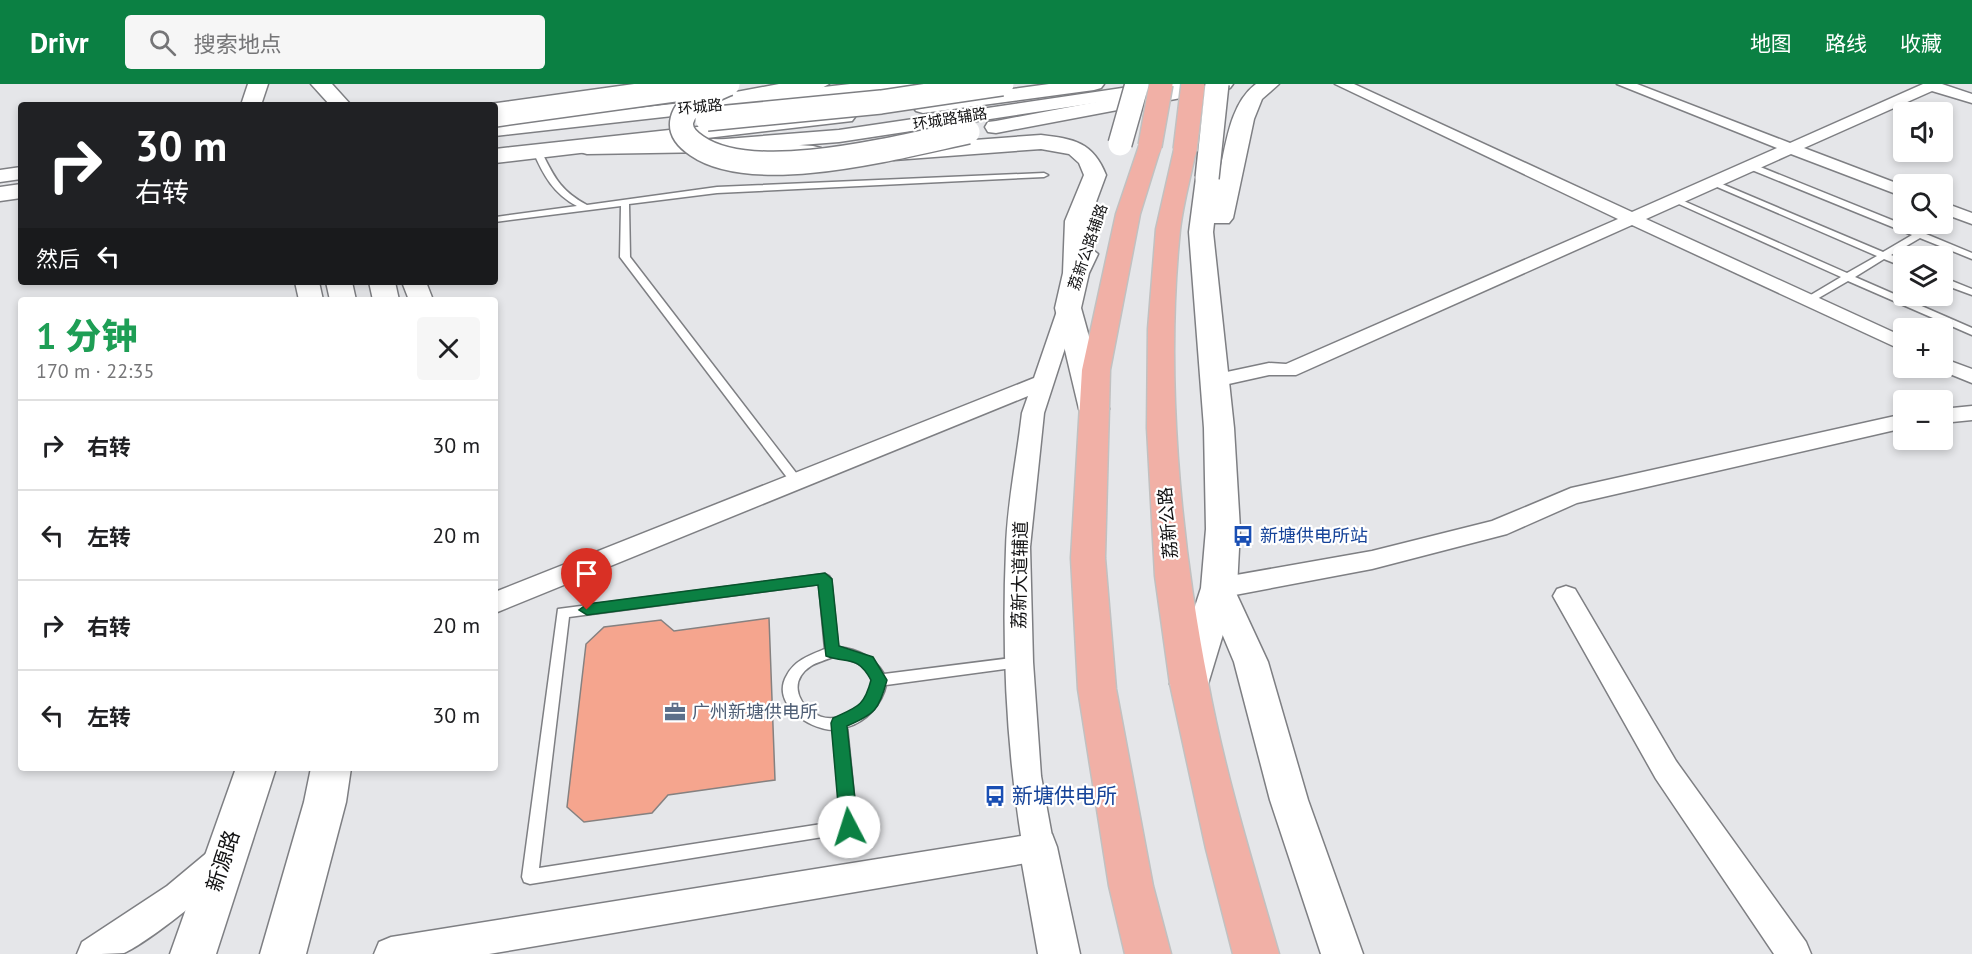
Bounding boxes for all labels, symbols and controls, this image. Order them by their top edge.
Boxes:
search box [125,15,545,69]
text: Drivr [30,24,89,61]
icon: search [146,26,179,59]
text: 搜索地点 [194,30,282,58]
text: 地图 [1750,30,1792,57]
text: 路线 [1825,30,1867,57]
text: 收藏 [1900,30,1942,57]
street label: 环城路 [677,95,723,118]
map controls [1893,102,1953,450]
button: sound [1893,102,1953,162]
street label: 环城路辅路 [911,103,988,134]
text: 30 m [135,118,227,173]
icon: right [36,126,114,204]
button: search [1893,174,1953,234]
text: 右转 [135,175,189,209]
street label: 荔新公路辅路 [1064,201,1111,292]
icon: left [92,240,125,273]
text: 然后 [36,245,80,273]
button: layers [1893,246,1953,306]
text: 1 分钟 [36,312,138,359]
button: close [417,317,480,380]
button: + [1893,318,1953,378]
text: 170 m · 22:35 [36,358,154,384]
button: − [1893,390,1953,450]
icon: right [36,429,69,462]
text: 30 m [432,431,480,459]
text: 右转 [87,433,131,461]
street label: 荔新公路 [1153,486,1182,560]
icon: left [36,519,69,552]
text: 20 m [432,521,480,549]
street label: 荔新大道辅道 [1007,521,1032,629]
text: 左转 [87,523,131,551]
bus stop icon: 新塘供电所站 [1231,524,1255,548]
place label: 新塘供电所站 [1260,524,1368,547]
pin [561,548,612,610]
icon: arrive [570,557,603,590]
icon: right [36,609,69,642]
text: 20 m [432,611,480,639]
text: 右转 [87,613,131,641]
icon: left [36,699,69,732]
office icon: 广州新塘供电所 [663,700,687,724]
place label: 广州新塘供电所 [692,700,818,723]
text: 30 m [432,701,480,729]
text: 左转 [87,703,131,731]
place label: 新塘供电所 [1012,782,1117,809]
bus stop icon: 新塘供电所 [983,784,1007,808]
position arrow [817,795,881,859]
street label: 新源路 [200,827,245,895]

